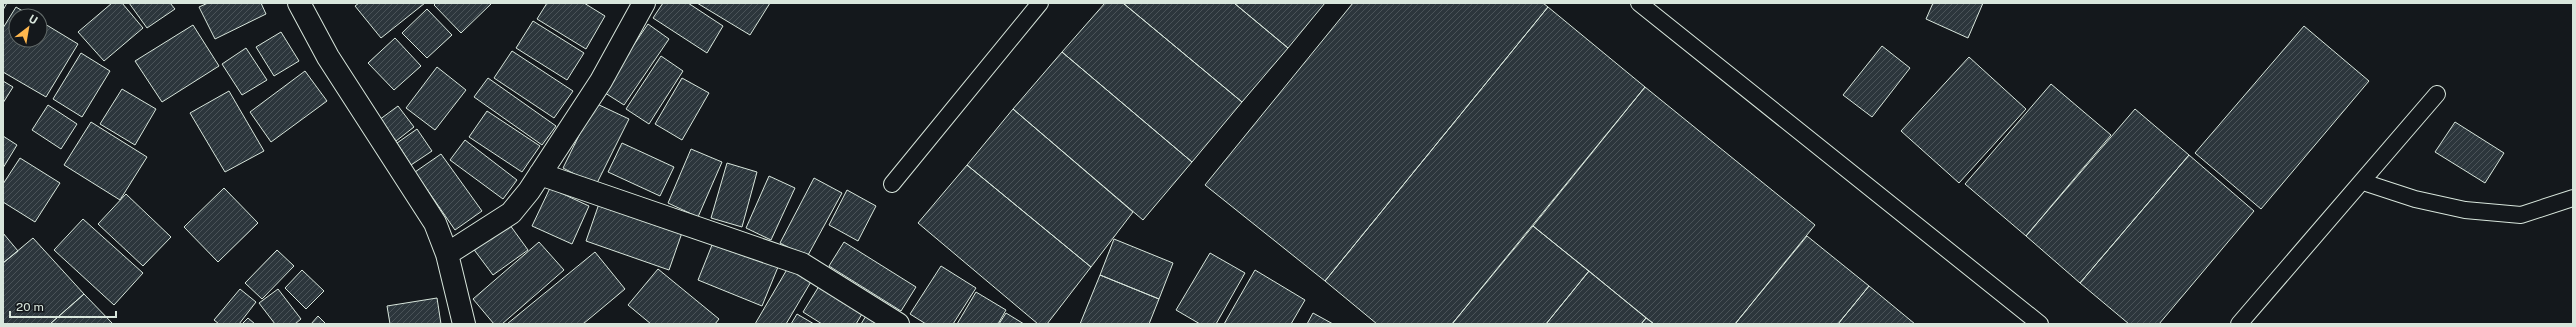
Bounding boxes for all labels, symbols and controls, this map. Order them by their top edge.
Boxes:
north arrow [8,8,48,48]
text: U [27,12,40,27]
scale bar [10,293,116,319]
text: 20 m [16,300,44,314]

